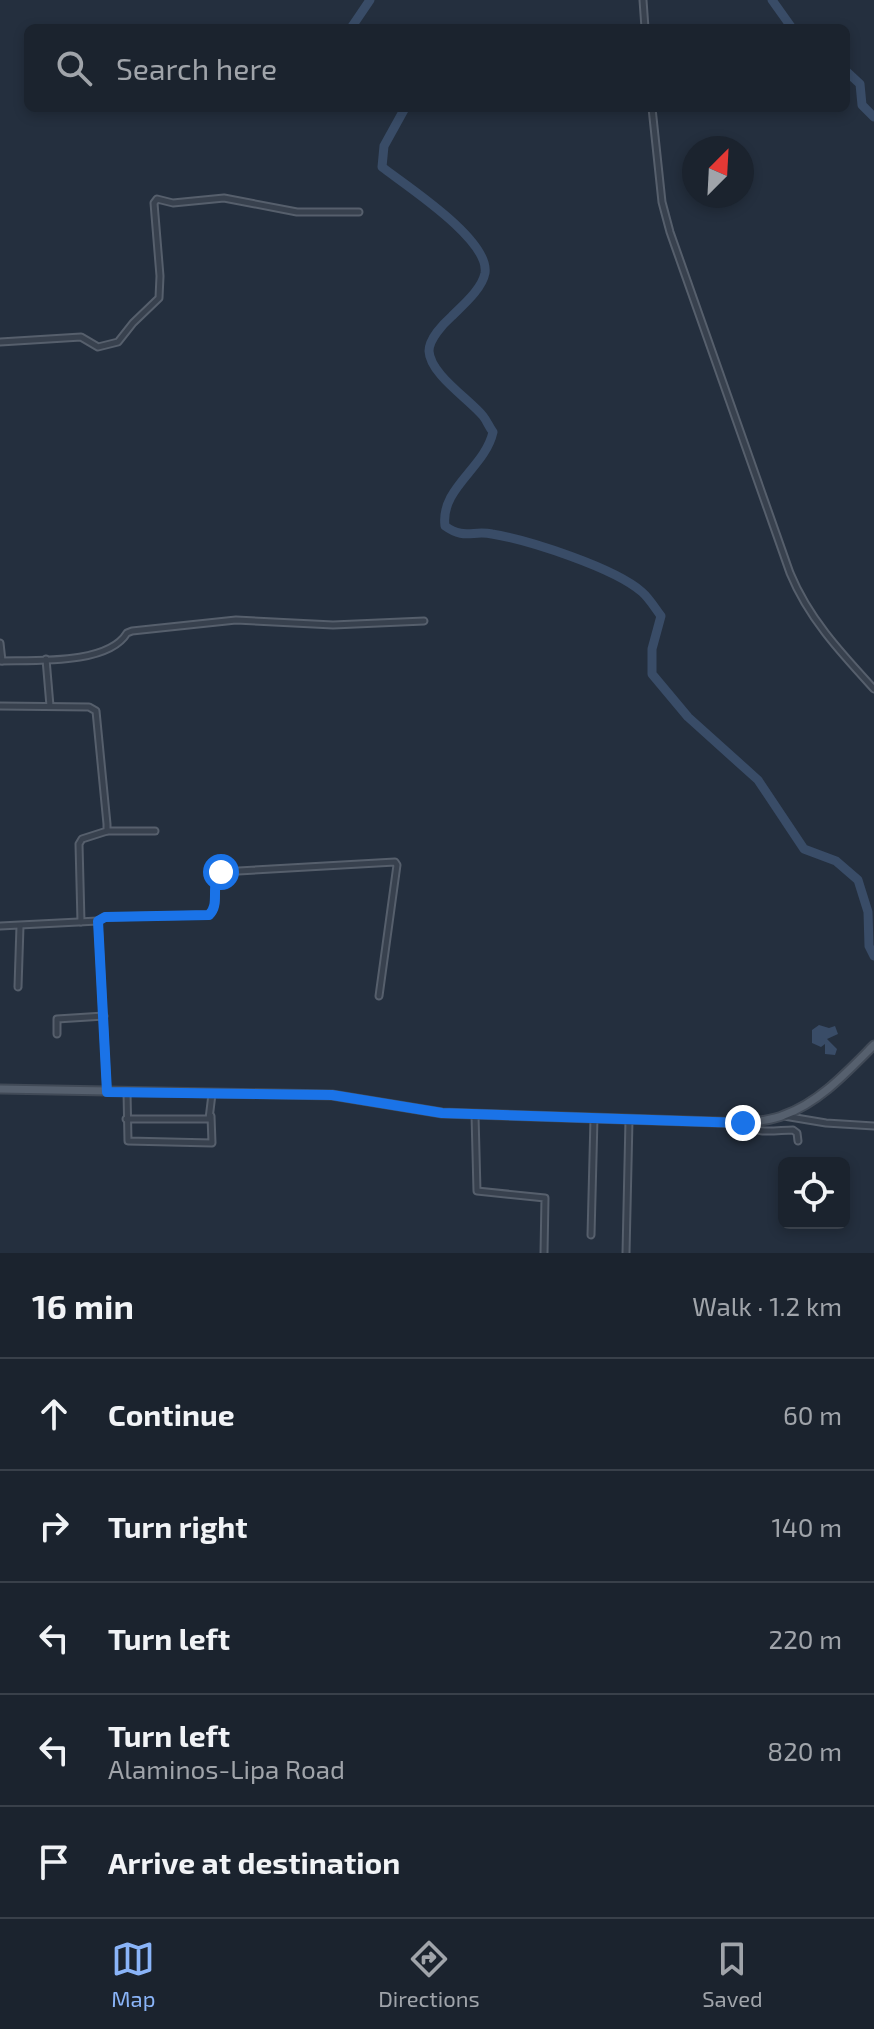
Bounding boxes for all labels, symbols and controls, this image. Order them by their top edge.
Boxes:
search box [24,24,850,112]
icon: search [52,46,96,90]
text: Search here [116,50,277,86]
north arrow [682,136,754,208]
route start [203,854,239,890]
route end [725,1105,761,1141]
map controls [778,1157,850,1229]
button: locate [778,1157,850,1229]
text: 16 min [32,1285,134,1326]
text: Walk · 1.2 km [692,1290,842,1321]
icon: ahead [32,1392,76,1436]
text: Continue [108,1396,235,1432]
text: 60 m [783,1399,842,1430]
icon: right [32,1504,76,1548]
text: Turn right [108,1508,248,1544]
text: 140 m [771,1511,842,1542]
icon: left [32,1616,76,1660]
text: Turn left [108,1620,230,1656]
text: 220 m [769,1623,842,1654]
text: Turn left [108,1717,230,1753]
icon: left [32,1728,76,1772]
text: 820 m [767,1735,842,1766]
text: Alaminos-Lipa Road [108,1753,345,1784]
icon: arrive [32,1840,76,1884]
text: Arrive at destination [108,1844,400,1880]
tab: Map [111,1937,155,2011]
tab: Directions [378,1937,480,2011]
tab: Saved [702,1937,763,2011]

